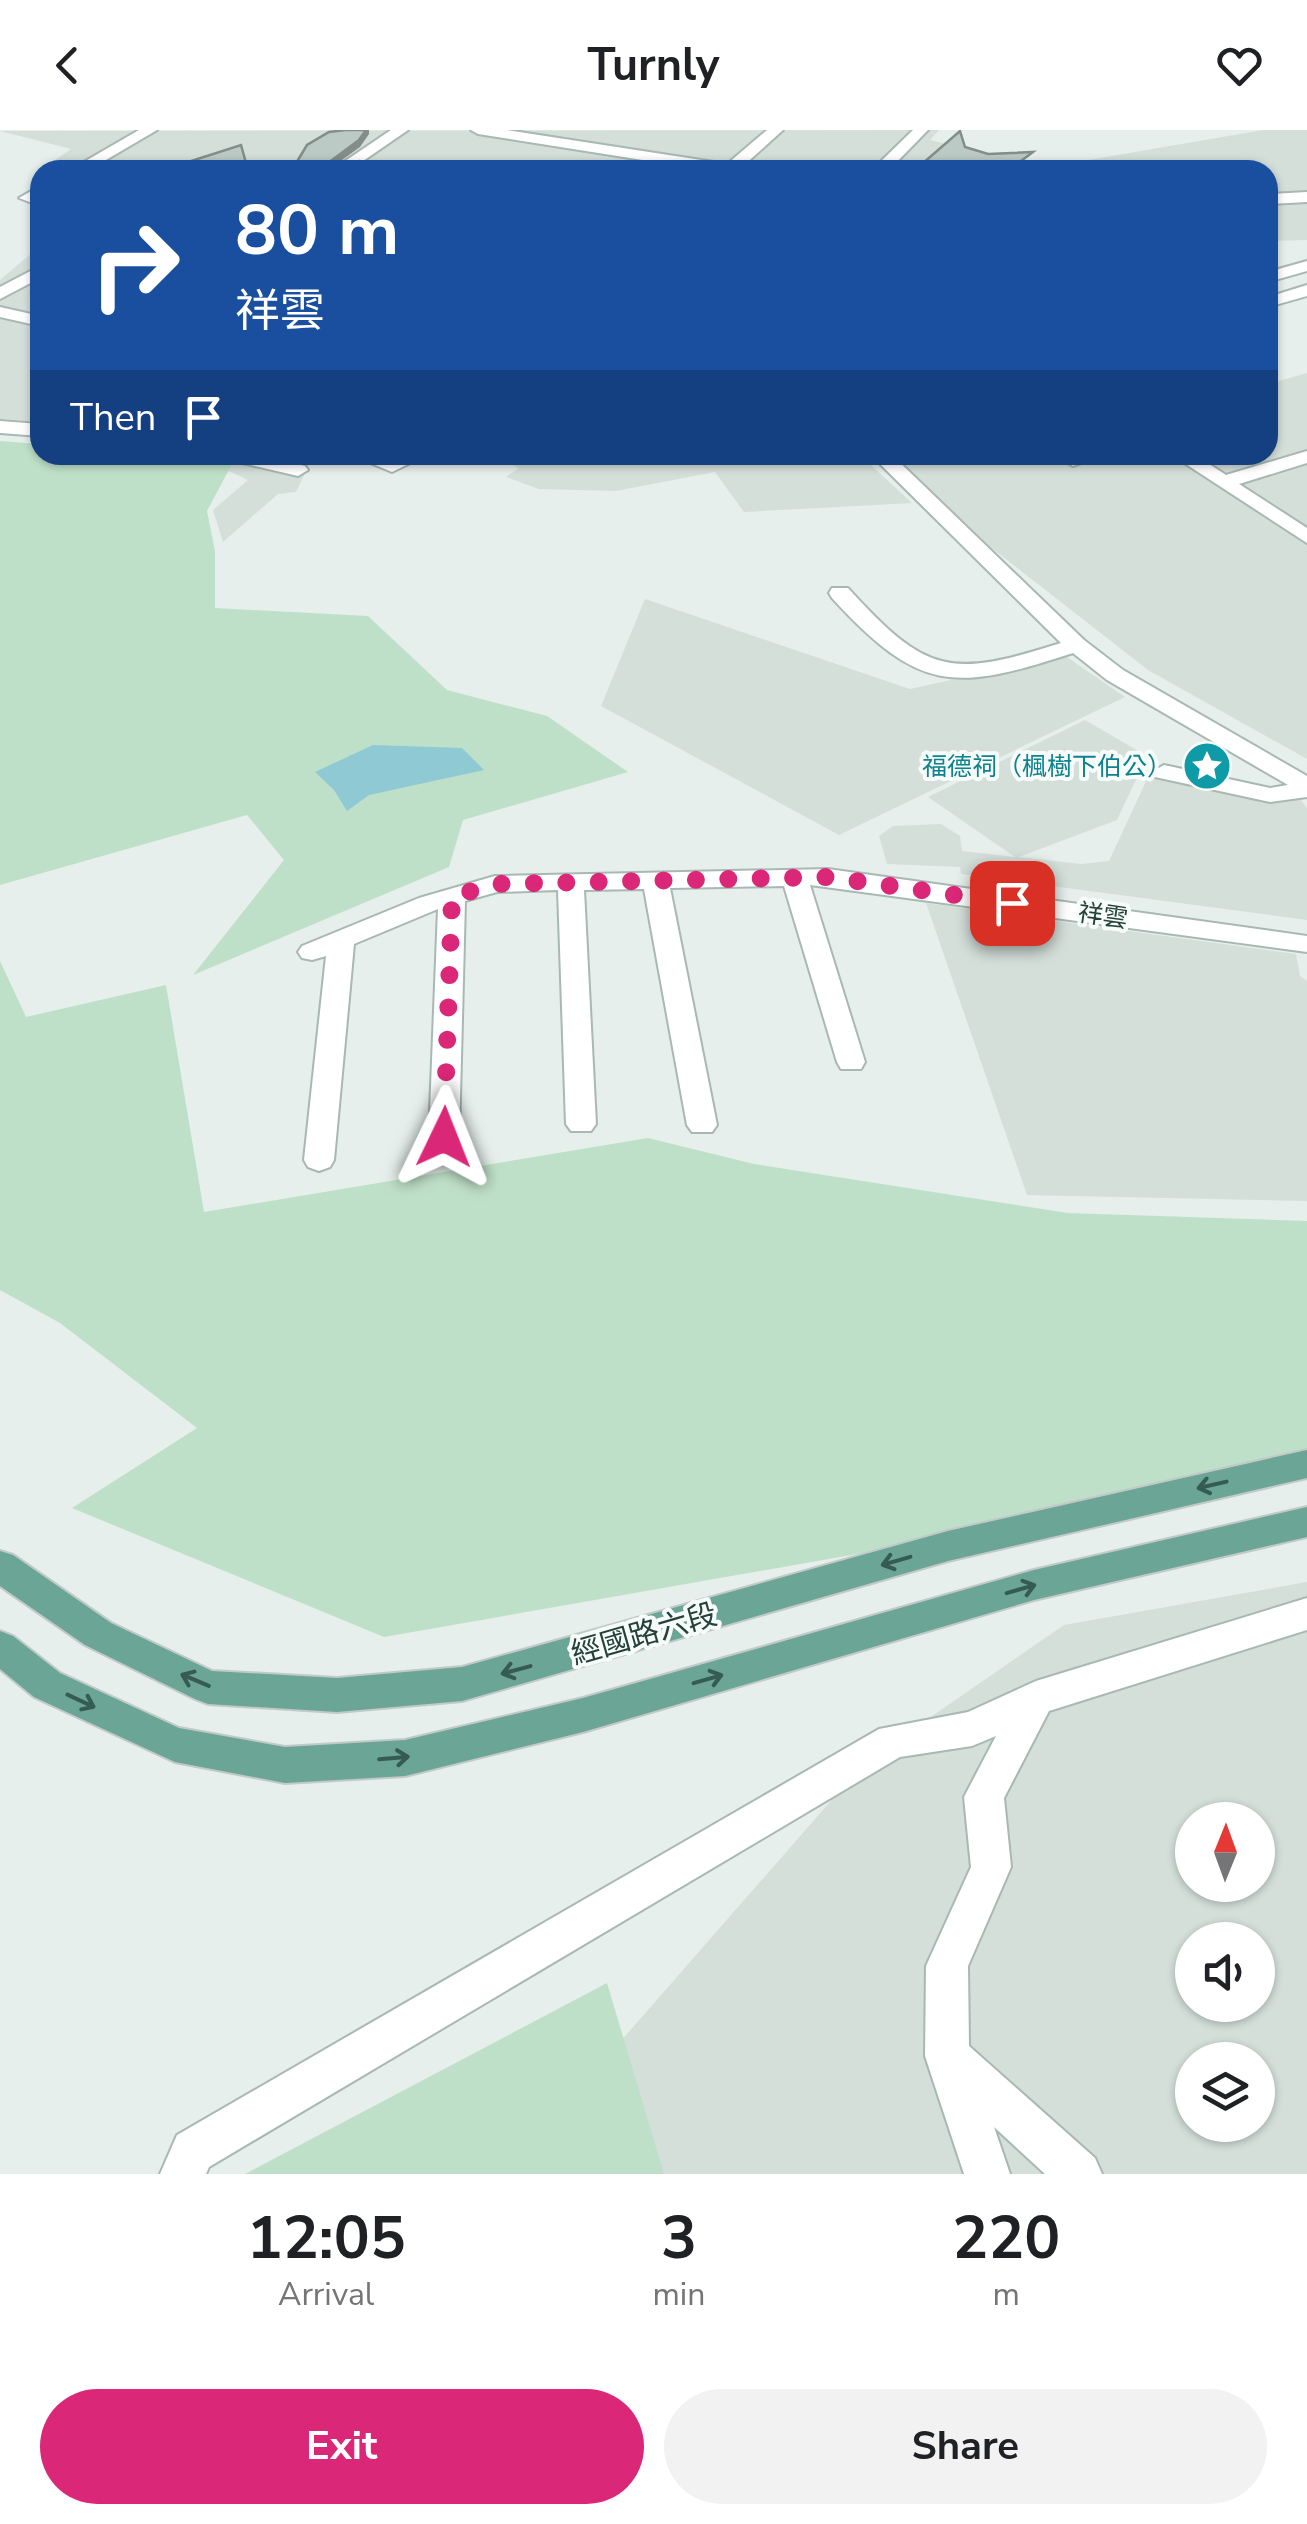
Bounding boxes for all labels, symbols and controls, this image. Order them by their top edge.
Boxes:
text: Turnly [587,35,720,96]
icon: back [40,38,95,93]
icon: heart [1212,38,1267,93]
text: 80 m [235,183,399,279]
icon: right [70,200,200,330]
text: 祥雲 [235,281,325,342]
icon: arrive [176,390,231,445]
text: Then [70,392,156,443]
place icon: 福德祠（楓樹下伯公） [1181,740,1233,792]
place label: 福德祠（楓樹下伯公） [922,750,1172,784]
pin [970,861,1055,946]
icon: arrive [985,876,1040,931]
street label: 祥雲 [1076,896,1130,936]
position arrow [392,1085,496,1189]
one-way arrow [1197,1477,1229,1495]
one-way arrow [881,1553,912,1571]
one-way arrow [1005,1579,1036,1597]
street label: 經國路六段 [566,1594,722,1675]
one-way arrow [501,1661,532,1680]
one-way arrow [692,1669,724,1687]
one-way arrow [180,1670,211,1688]
one-way arrow [65,1692,95,1711]
one-way arrow [377,1748,409,1767]
north arrow [1175,1802,1275,1902]
map controls [1175,1802,1275,2142]
button: sound [1175,1922,1275,2022]
button: layers [1175,2042,1275,2142]
text: 12:05 [247,2197,406,2279]
text: 3 [661,2197,697,2279]
text: 220 [952,2197,1060,2279]
text: Arrival [278,2273,374,2316]
text: min [652,2273,705,2316]
text: m [992,2273,1020,2316]
button: Exit [40,2389,644,2504]
button: Share [664,2389,1267,2504]

